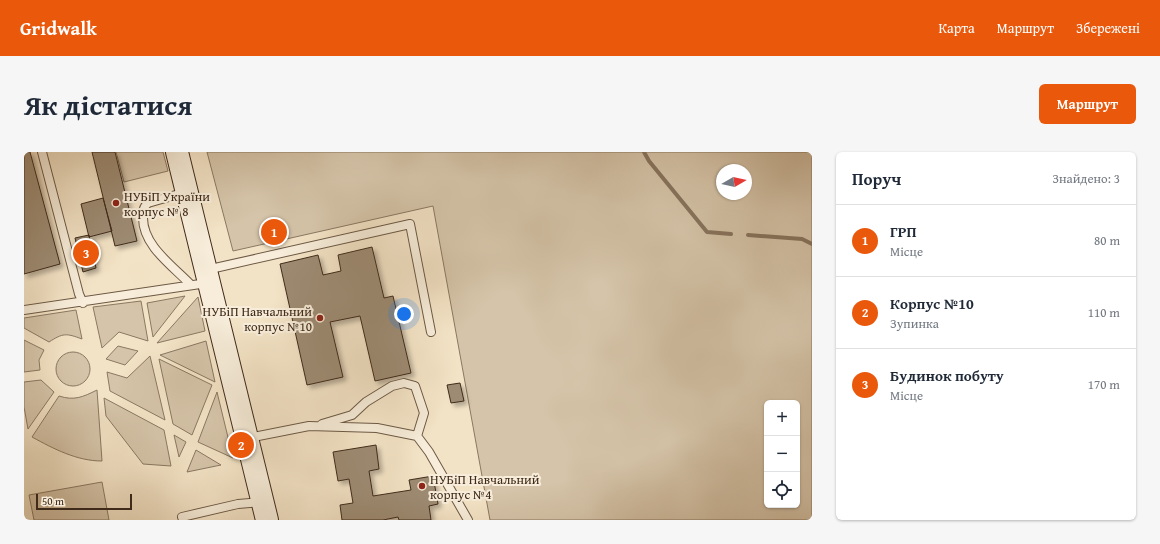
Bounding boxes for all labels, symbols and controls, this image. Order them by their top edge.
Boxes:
text: Gridwalk [20,14,97,42]
text: Карта [939,18,975,38]
text: Маршрут [997,18,1054,38]
text: Збережені [1076,18,1140,38]
text: Як дістатися [24,84,192,125]
button: Маршрут [1039,84,1136,124]
north arrow [716,164,752,200]
text: Поруч [852,166,901,191]
text: Знайдено: 3 [1052,169,1120,188]
place label: НУБіП України корпус № 8 [124,187,210,221]
marker: НУБіП України корпус № 8 [111,198,121,208]
pin: 1 [261,217,287,247]
text: ГРП [890,221,917,242]
text: 1 [862,231,868,250]
text: 80 m [1094,231,1120,250]
pin: 3 [73,238,99,268]
text: Місце [890,242,923,261]
text: Корпус №10 [890,293,974,314]
place label: НУБіП Навчальний корпус №10 [203,302,312,336]
text: 2 [862,303,868,322]
text: 110 m [1088,303,1120,322]
your location [394,304,414,324]
marker: НУБіП Навчальний корпус №10 [315,313,325,323]
text: Зупинка [890,314,939,333]
text: Будинок побуту [890,365,1004,386]
text: 3 [862,375,868,394]
text: 170 m [1088,375,1120,394]
text: Місце [890,386,923,405]
map controls [764,400,800,508]
button: + [764,400,800,436]
pin: 2 [228,430,254,460]
button: − [764,436,800,472]
place label: НУБіП Навчальний корпус №4 [430,470,540,504]
button: locate [764,472,800,508]
marker: НУБіП Навчальний корпус №4 [417,481,427,491]
scale bar [36,492,132,511]
text: 50 m [42,493,64,509]

